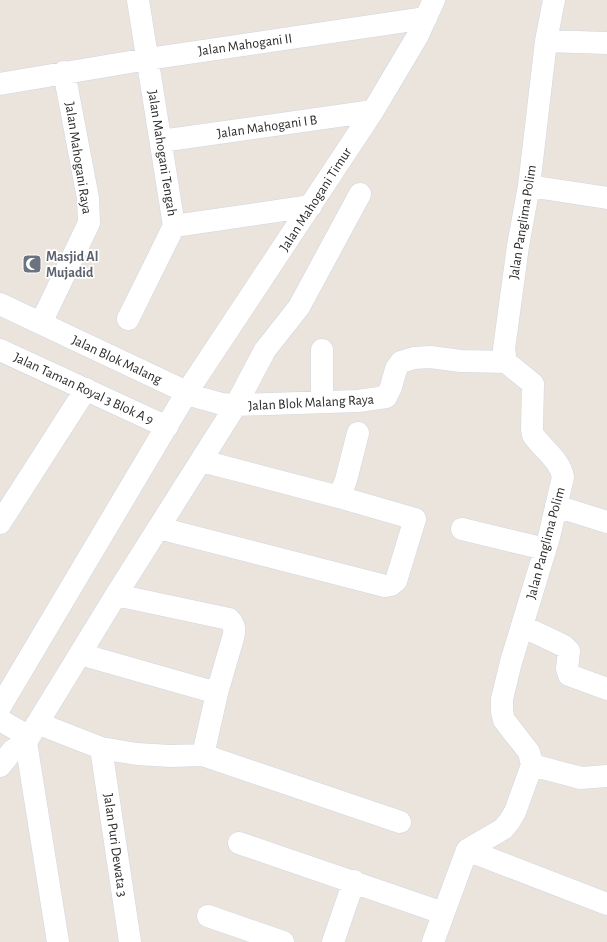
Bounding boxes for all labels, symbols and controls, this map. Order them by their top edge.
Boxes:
street label: Jalan Mahogani II [197,31,293,59]
street label: Jalan Mahogani Tengah [145,89,179,217]
street label: Jalan Mahogani Raya [62,101,94,216]
street label: Jalan Mahogani I B [216,113,318,141]
street label: Jalan Mahogani Timur [277,145,355,254]
street label: Jalan Panglima Polim [507,164,539,280]
place label: Masjid Al Mujadid [46,250,98,280]
mosque icon: Masjid Al Mujadid [21,253,43,275]
street label: Jalan Blok Malang [69,333,164,387]
street label: Jalan Taman Royal 3 Blok A 9 [11,350,156,428]
street label: Jalan Blok Malang Raya [248,393,375,413]
street label: Jalan Panglima Polim [524,486,568,601]
street label: Jalan Puri Dewata 3 [101,793,129,898]

